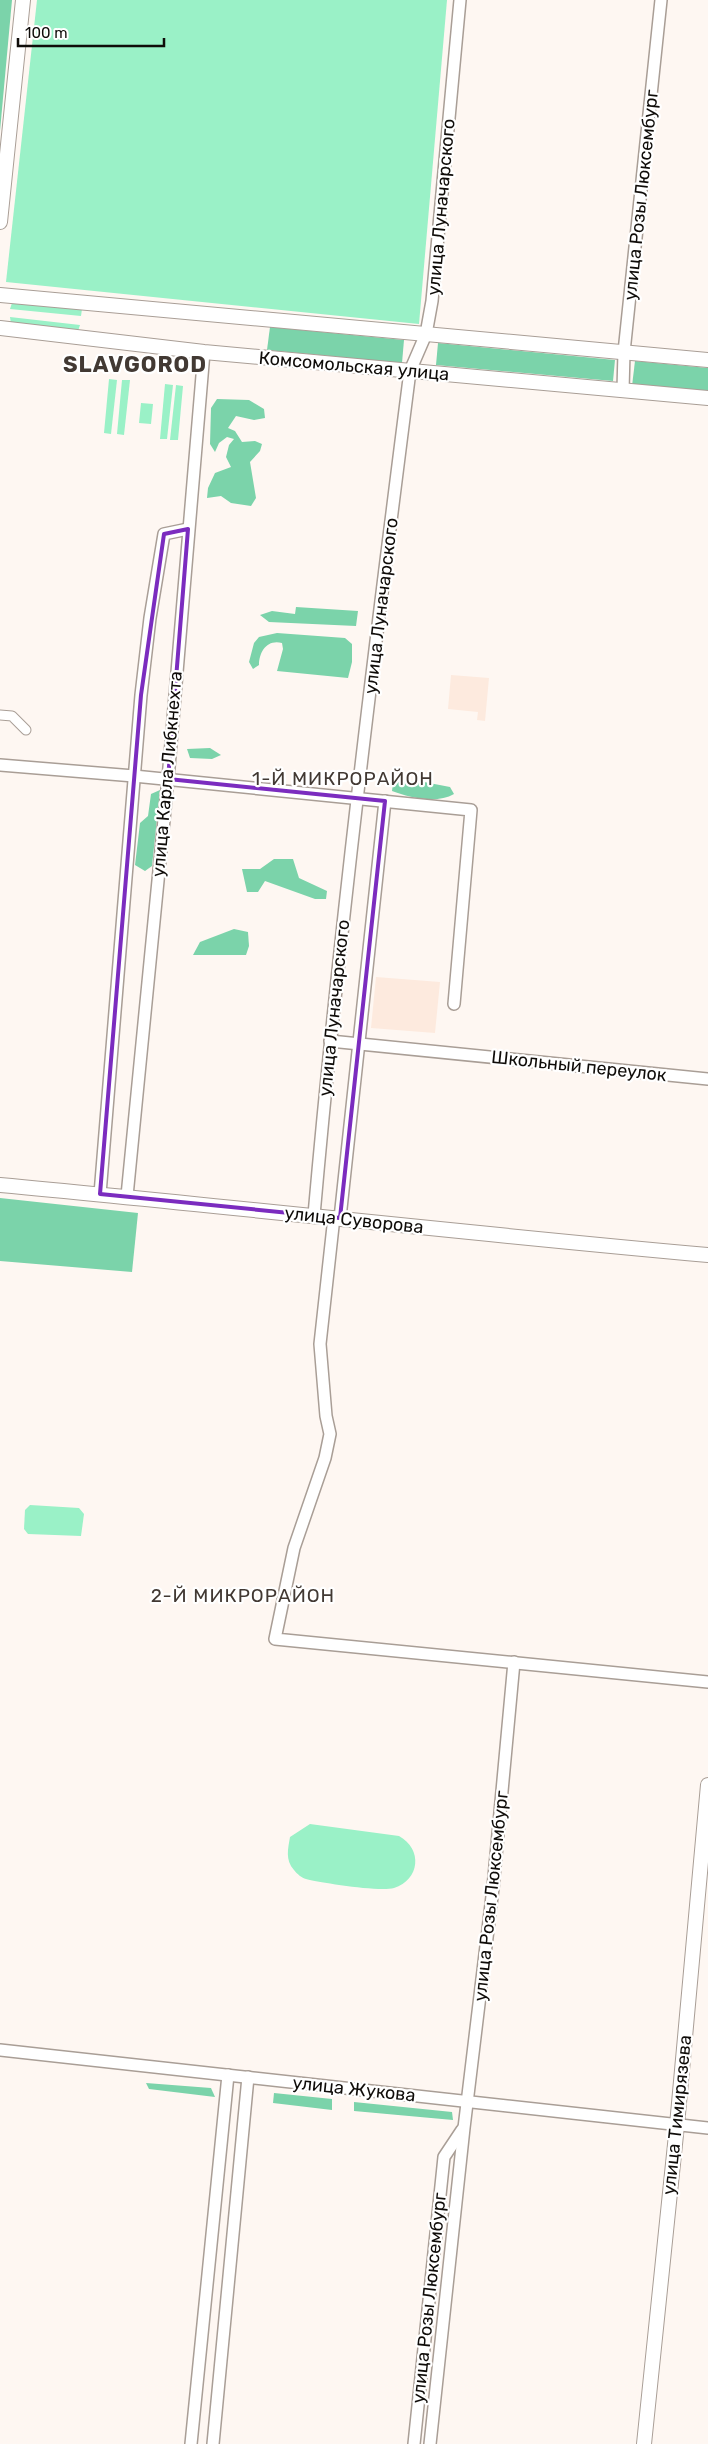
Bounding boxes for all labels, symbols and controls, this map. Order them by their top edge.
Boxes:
scale bar [18,15,164,47]
text: 100 m [25,24,67,42]
street label: улица Розы Люксембург [619,88,663,301]
street label: улица Луначарского [422,118,460,296]
street label: Комсомольская улица [258,347,450,385]
district label: SLAVGOROD [63,351,207,378]
street label: улица Луначарского [359,517,403,695]
street label: улица Карла Либкнехта [147,670,187,878]
district label: 1-Й МИКРОРАЙОН [252,767,434,790]
street label: улица Луначарского [314,919,354,1097]
street label: Школьный переулок [490,1046,668,1086]
street label: улица Суворова [283,1202,425,1238]
district label: 2-Й МИКРОРАЙОН [151,1584,335,1607]
street label: улица Розы Люксембург [469,1789,513,2002]
street label: улица Тимирязева [658,2034,696,2196]
street label: улица Жукова [291,2072,417,2106]
street label: улица Розы Люксембург [407,2191,451,2404]

